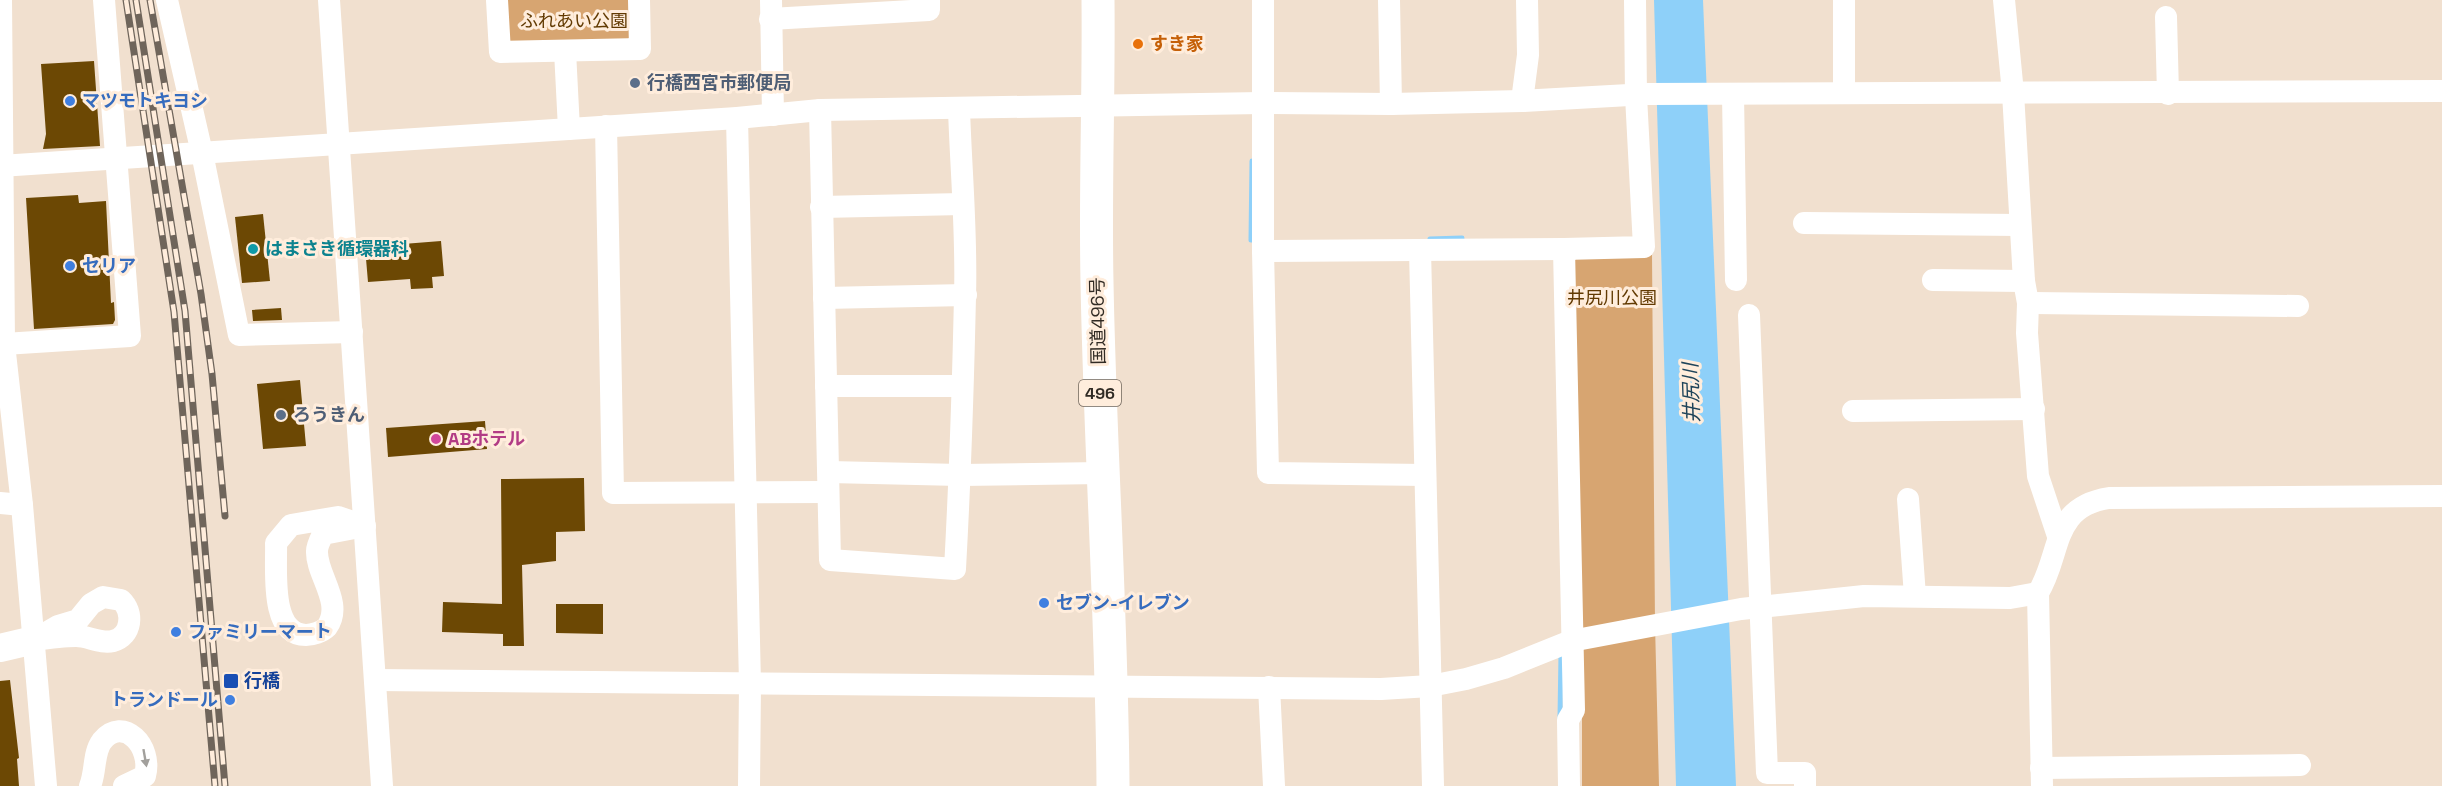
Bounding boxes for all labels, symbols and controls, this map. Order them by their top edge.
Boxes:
park label: ふれあい公園 [520,9,628,32]
place label: すき家 [1150,32,1204,55]
marker: すき家 [1131,37,1145,51]
place label: 行橋西宮市郵便局 [647,71,791,94]
marker: 行橋西宮市郵便局 [628,76,642,90]
place label: マツモトキヨシ [82,89,208,112]
marker: マツモトキヨシ [63,94,77,108]
place label: はまさき循環器科 [265,237,409,260]
marker: はまさき循環器科 [246,242,260,256]
place label: セリア [82,254,136,277]
marker: セリア [63,259,77,273]
street label: 国道496号 [1085,277,1110,365]
park label: 井尻川公園 [1567,286,1657,309]
water label: 井尻川 [1677,361,1705,423]
road number: 496 [1079,380,1121,406]
place label: ろうきん [293,403,365,426]
marker: ろうきん [274,408,288,422]
place label: ABホテル [448,427,525,450]
marker: ABホテル [429,432,443,446]
place label: セブン-イレブン [1056,591,1190,614]
marker: セブン-イレブン [1037,596,1051,610]
place label: ファミリーマート [188,620,332,643]
marker: ファミリーマート [169,625,183,639]
place label: 行橋 [244,669,280,692]
marker: 行橋 [222,672,240,690]
place label: トランドール [110,688,218,711]
marker: トランドール [223,693,237,707]
one-way arrow [141,749,150,768]

